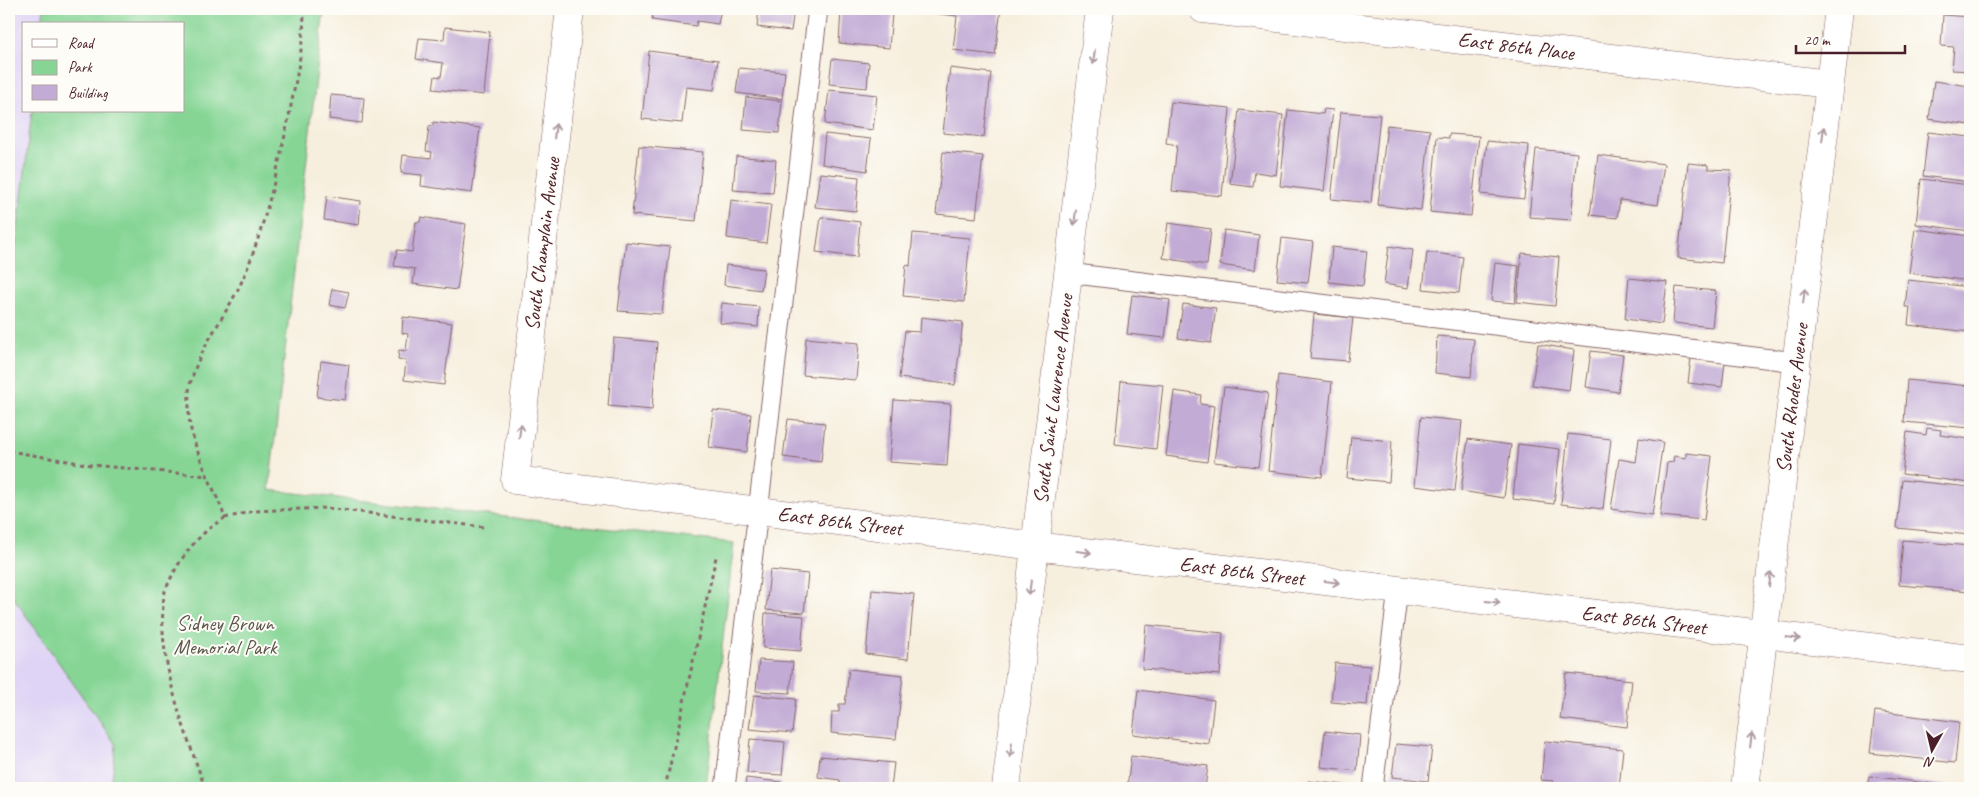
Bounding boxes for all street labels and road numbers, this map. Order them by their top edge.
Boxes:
street label: East 86th Place [1456,26,1577,66]
street label: South Champlain Avenue [518,155,566,332]
street label: South Saint Lawrence Avenue [1027,291,1079,505]
street label: South Rhodes Avenue [1770,320,1814,474]
street label: East 86th Street [776,500,906,542]
street label: East 86th Street [1178,550,1308,592]
street label: East 86th Street [1580,599,1710,641]

